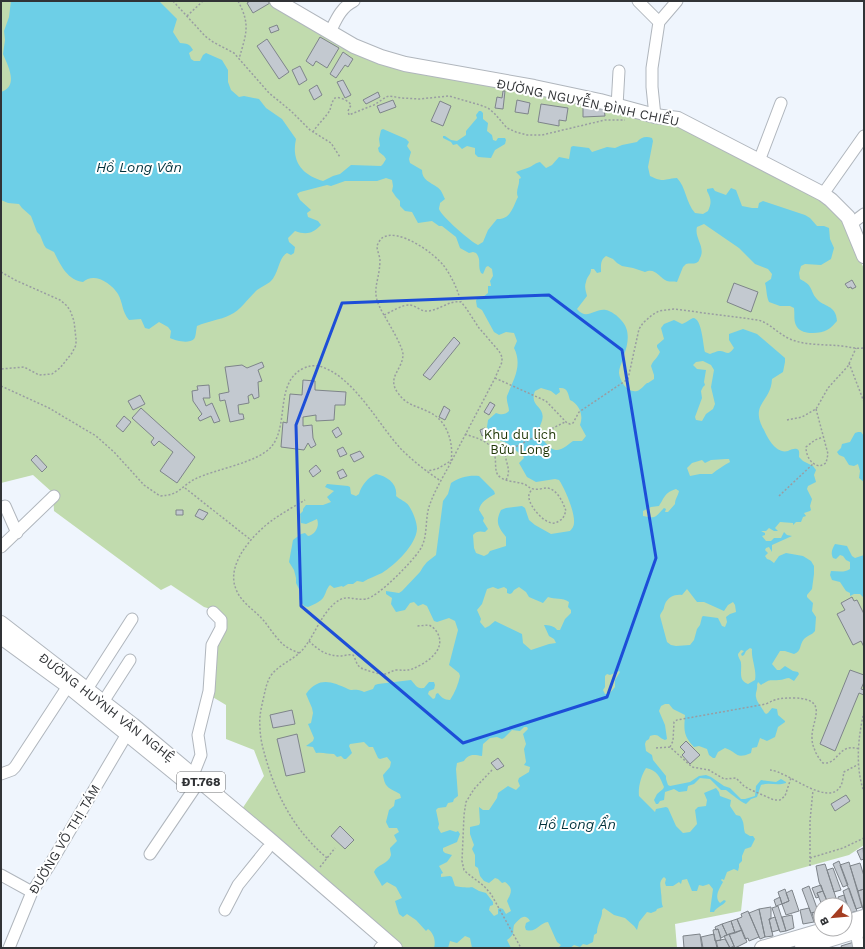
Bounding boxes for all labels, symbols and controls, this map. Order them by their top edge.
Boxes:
street label: ĐƯỜNG NGUYỄN ĐÌNH CHIỂU [495,73,681,129]
water label: Hồ Long Vân [96,159,182,175]
park label: Khu du lịch Bửu Long [484,427,556,457]
street label: ĐƯỜNG HUỲNH VĂN NGHỆ [36,649,178,765]
road number: ĐT.768 [177,772,225,792]
street label: ĐƯỜNG VÕ THỊ TÁM [25,781,103,897]
water label: Hồ Long Ẩn [538,815,616,832]
north arrow [813,897,853,937]
text: B [817,915,832,928]

